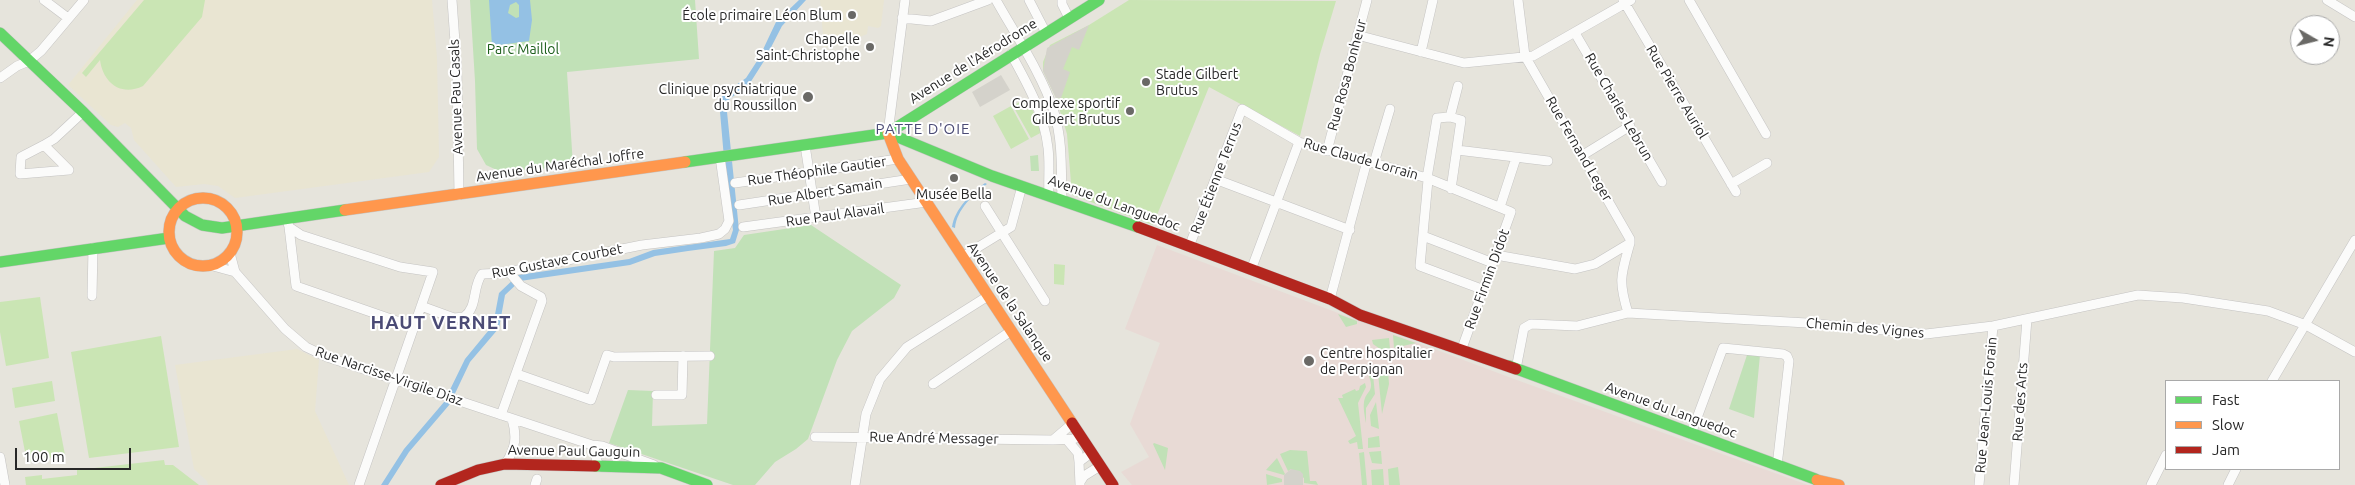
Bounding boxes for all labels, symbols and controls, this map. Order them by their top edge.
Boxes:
place label: École primaire Léon Blum [682,7,842,23]
marker: École primaire Léon Blum [846,9,858,21]
street label: Avenue de l'Aérodrome [906,15,1040,107]
north arrow [2290,15,2340,65]
street label: Rue Rosa Bonheur [1324,17,1370,133]
place label: Chapelle Saint-Christophe [756,31,860,64]
text: N [2320,36,2338,48]
street label: Avenue Pau Casals [446,39,466,155]
park label: Parc Maillol [487,41,559,57]
marker: Chapelle Saint-Christophe [864,41,876,53]
street label: Rue Pierre Auriol [1642,42,1712,142]
street label: Rue Charles Lebrun [1581,50,1657,164]
place label: Stade Gilbert Brutus [1156,66,1238,98]
marker: Stade Gilbert Brutus [1140,76,1152,88]
place label: Clinique psychiatrique du Roussillon [659,81,797,114]
marker: Clinique psychiatrique du Roussillon [801,90,815,104]
street label: Rue Fernand Leger [1542,93,1616,205]
place label: Complexe sportif Gilbert Brutus [1012,95,1120,128]
marker: Complexe sportif Gilbert Brutus [1124,105,1136,117]
district label: PATTE D'OIE [874,120,972,138]
street label: Rue Étienne Terrus [1187,120,1245,236]
street label: Rue Claude Lorrain [1302,135,1420,183]
street label: Avenue du Maréchal Joffre [475,145,645,185]
street label: Rue Théophile Gautier [747,153,887,189]
street label: Avenue du Languedoc [1046,171,1182,235]
marker: Musée Bella [948,172,960,184]
street label: Rue Albert Samain [767,175,883,209]
place label: Musée Bella [916,186,992,202]
street label: Rue Paul Alavail [785,200,885,230]
street label: Rue Firmin Didot [1461,227,1513,331]
street label: Avenue de la Salanque [964,239,1056,365]
street label: Rue Gustave Courbet [490,240,624,282]
district label: HAUT VERNET [369,312,513,334]
street label: Chemin des Vignes [1805,314,1925,342]
street label: Rue Jean-Louis Forain [1972,336,2000,474]
street label: Rue Narcisse-Virgile Diaz [313,343,465,409]
place label: Centre hospitalier de Perpignan [1320,345,1433,378]
marker: Centre hospitalier de Perpignan [1302,354,1316,368]
street label: Rue des Arts [2009,362,2031,442]
street label: Avenue du Languedoc [1603,378,1739,442]
legend [2165,380,2340,470]
text: Fast [2212,391,2239,408]
text: Slow [2212,416,2244,433]
street label: Rue André Messager [869,428,999,448]
scale bar [18,438,134,470]
street label: Avenue Paul Gauguin [508,441,640,461]
text: Jam [2212,441,2240,458]
text: 100 m [23,448,65,465]

